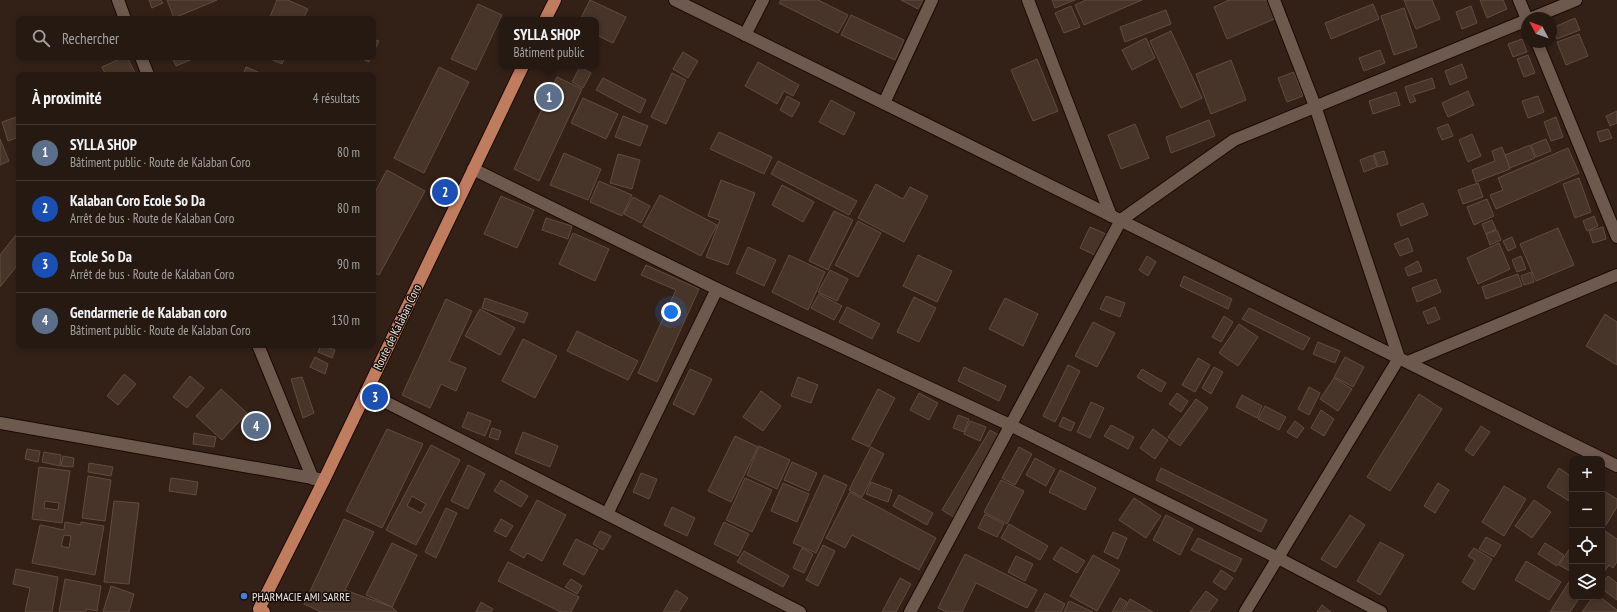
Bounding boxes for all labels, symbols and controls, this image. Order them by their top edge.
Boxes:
north arrow [1521,12,1557,48]
search box [16,16,376,60]
popup [499,17,599,69]
text: SYLLA SHOP [513,25,580,44]
icon: search [30,27,52,49]
text: Rechercher [62,29,119,48]
text: Bâtiment public [513,44,585,61]
pin: 1 [536,82,562,112]
text: À proximité [32,87,102,109]
text: 4 résultats [313,90,360,107]
text: SYLLA SHOP [70,135,137,154]
text: 1 [42,144,48,161]
text: 80 m [337,144,360,161]
text: Bâtiment public · Route de Kalaban Coro [70,154,251,171]
pin: 2 [432,177,458,207]
text: Kalaban Coro Ecole So Da [70,191,205,210]
text: 2 [42,200,48,217]
text: 80 m [337,200,360,217]
text: Arrêt de bus · Route de Kalaban Coro [70,210,234,227]
text: Ecole So Da [70,247,132,266]
text: 3 [42,256,48,273]
text: 90 m [337,256,360,273]
text: Arrêt de bus · Route de Kalaban Coro [70,266,234,283]
street label: Route de Kalaban Coro [370,282,424,372]
your location [661,302,681,322]
text: Gendarmerie de Kalaban coro [70,303,227,322]
text: 4 [42,312,48,329]
text: 130 m [331,312,360,329]
text: Bâtiment public · Route de Kalaban Coro [70,322,251,339]
pin: 3 [362,382,388,412]
pin: 4 [243,411,269,441]
map controls [1569,456,1605,600]
button: + [1569,456,1605,492]
button: − [1569,492,1605,528]
button: locate [1569,528,1605,564]
button: layers [1569,564,1605,600]
place label: PHARMACIE AMI SARRE [252,589,350,604]
marker: PHARMACIE AMI SARRE [239,591,249,601]

